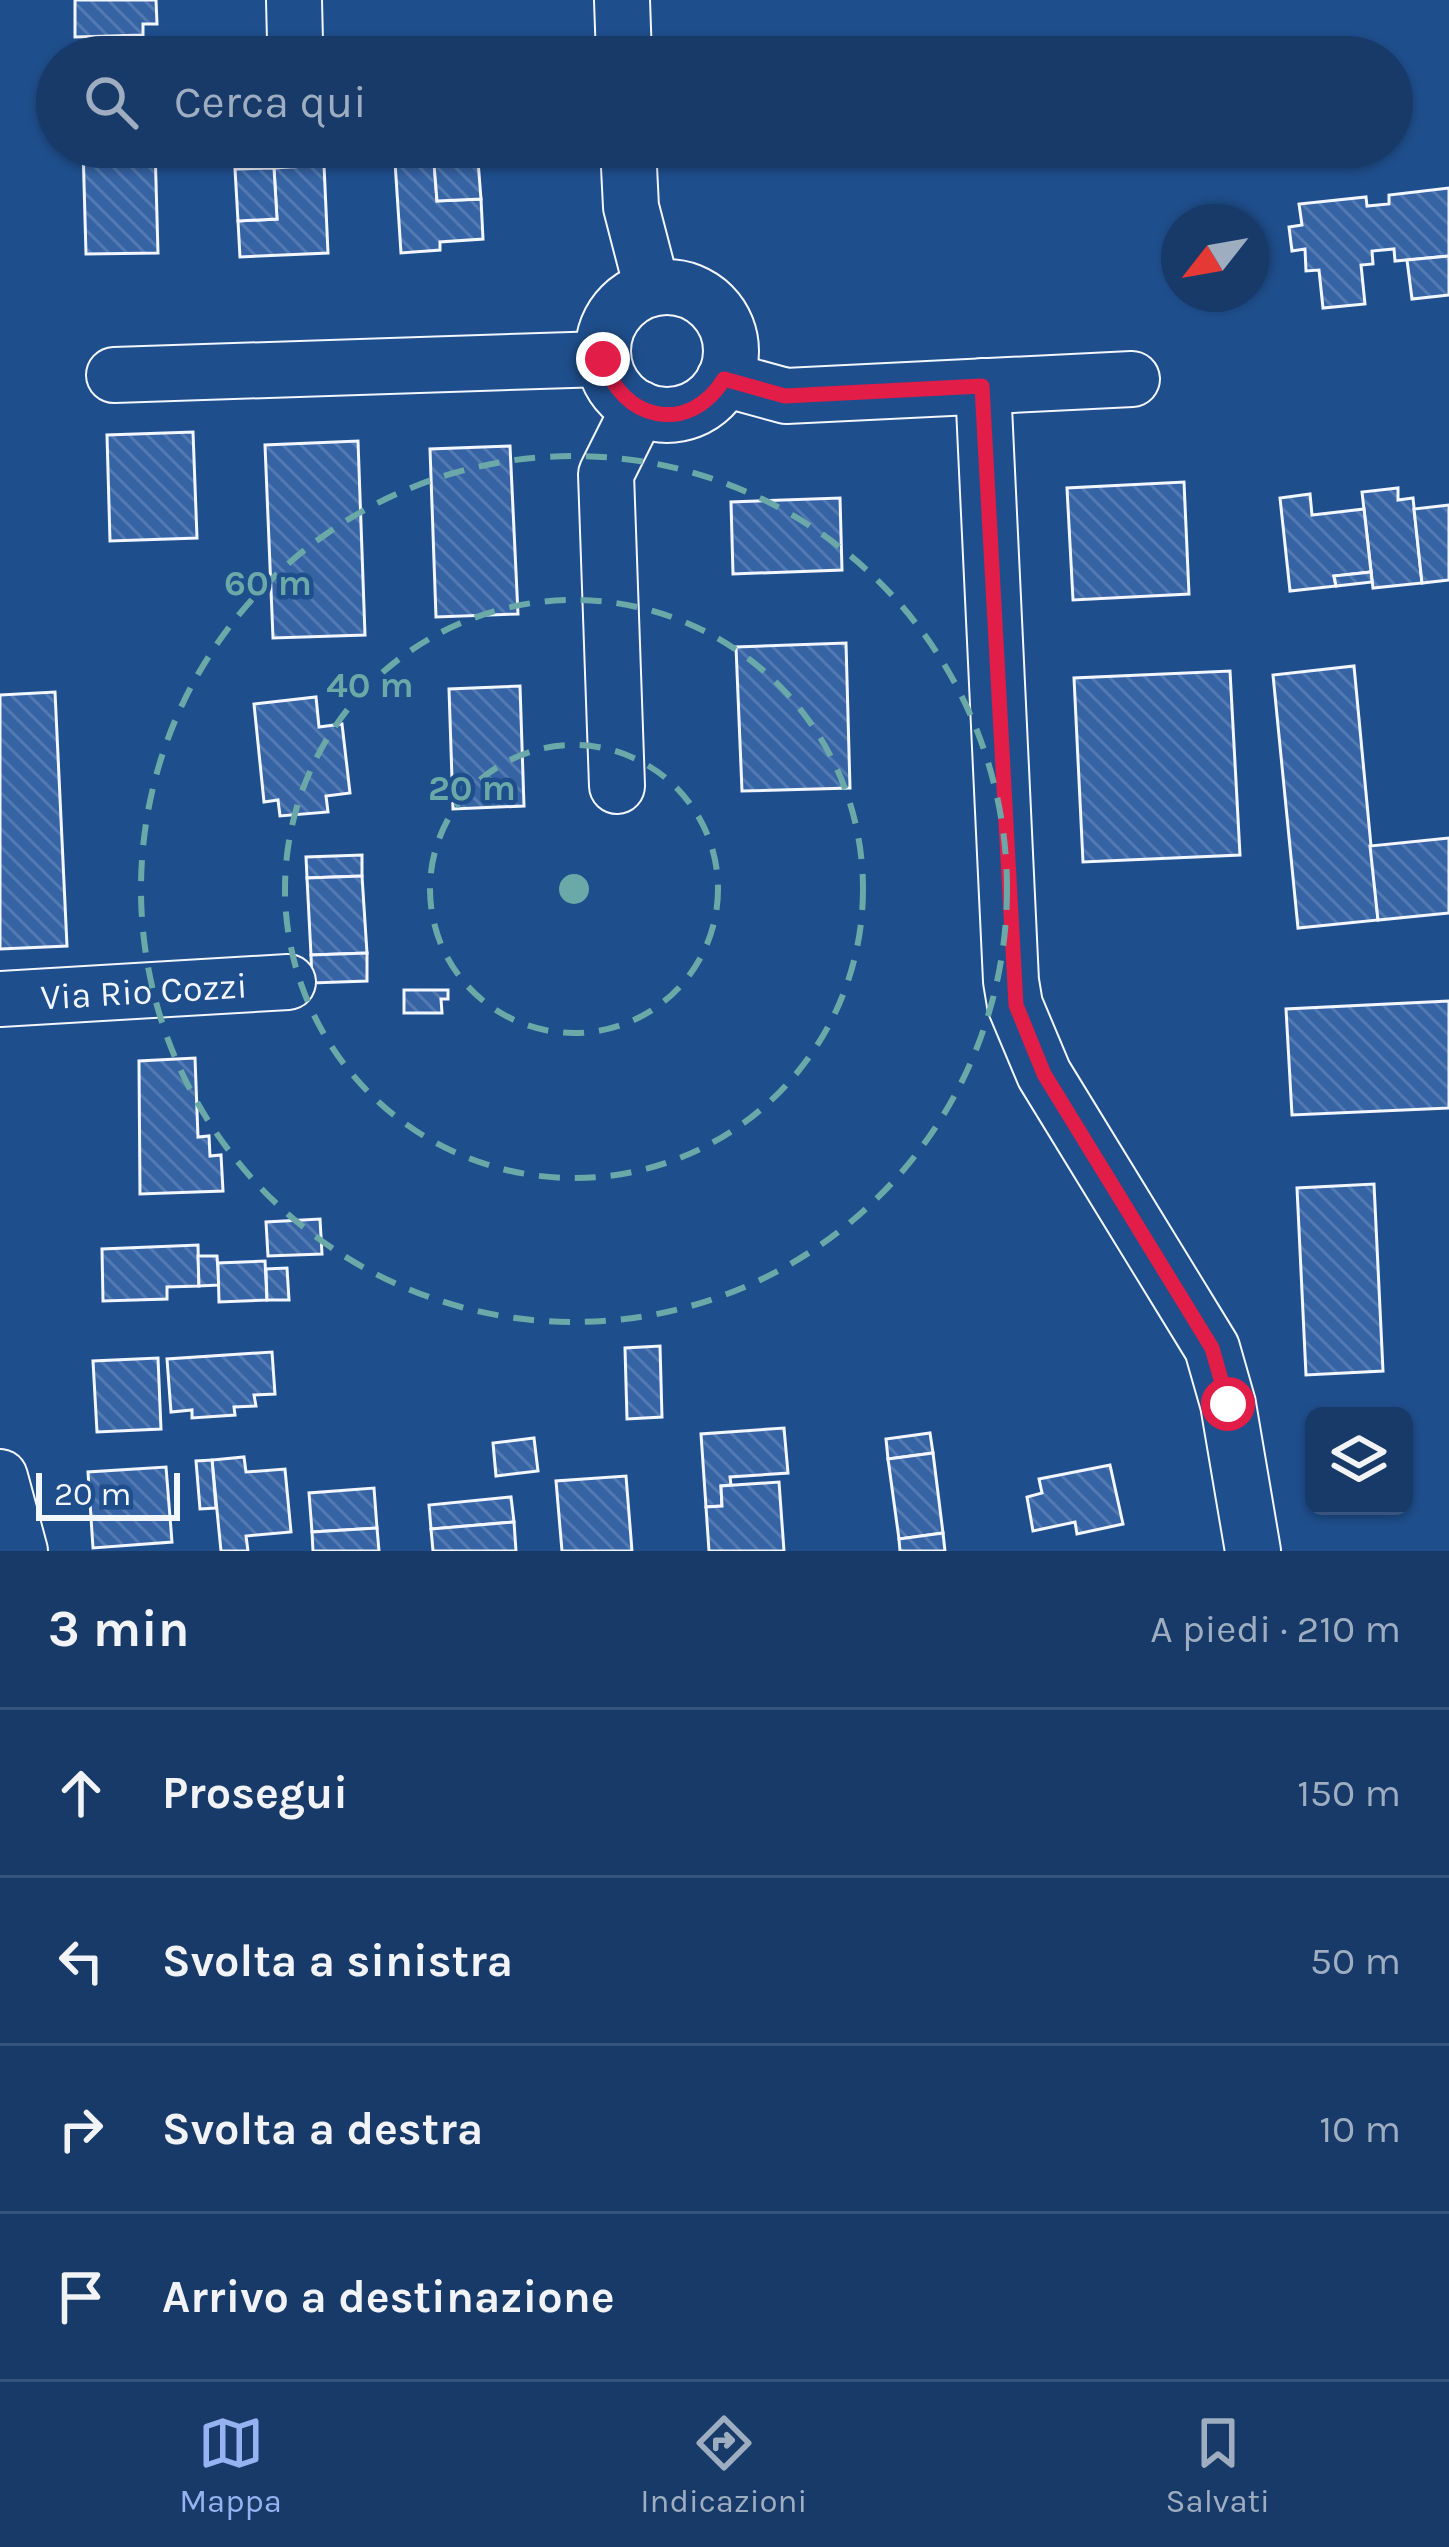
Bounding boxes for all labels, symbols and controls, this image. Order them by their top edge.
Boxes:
search box [36,36,1413,168]
icon: search [78,69,144,135]
text: Cerca qui [174,76,367,128]
north arrow [1161,204,1269,312]
route end [576,332,630,386]
text: 60 m [224,562,312,604]
text: 40 m [326,664,414,706]
text: 20 m [428,767,516,809]
centre of rings [553,868,595,910]
street label: Via Rio Cozzi [39,964,248,1019]
route start [1201,1377,1255,1431]
map controls [1305,1407,1413,1515]
button: layers [1305,1407,1413,1515]
scale bar [36,1467,180,1520]
text: 20 m [54,1475,131,1513]
text: 3 min [48,1599,190,1659]
text: A piedi · 210 m [1150,1606,1401,1652]
icon: ahead [48,1760,114,1826]
text: Prosegui [162,1767,348,1819]
text: 150 m [1297,1770,1401,1816]
icon: left [48,1928,114,1994]
text: Svolta a sinistra [162,1935,513,1987]
text: 50 m [1310,1938,1401,1984]
icon: right [48,2096,114,2162]
text: Svolta a destra [162,2103,483,2155]
text: 10 m [1319,2106,1401,2152]
icon: arrive [48,2264,114,2330]
text: Arrivo a destinazione [162,2271,615,2323]
tab: Mappa [179,2410,282,2520]
tab: Indicazioni [640,2410,807,2520]
tab: Salvati [1166,2410,1270,2520]

